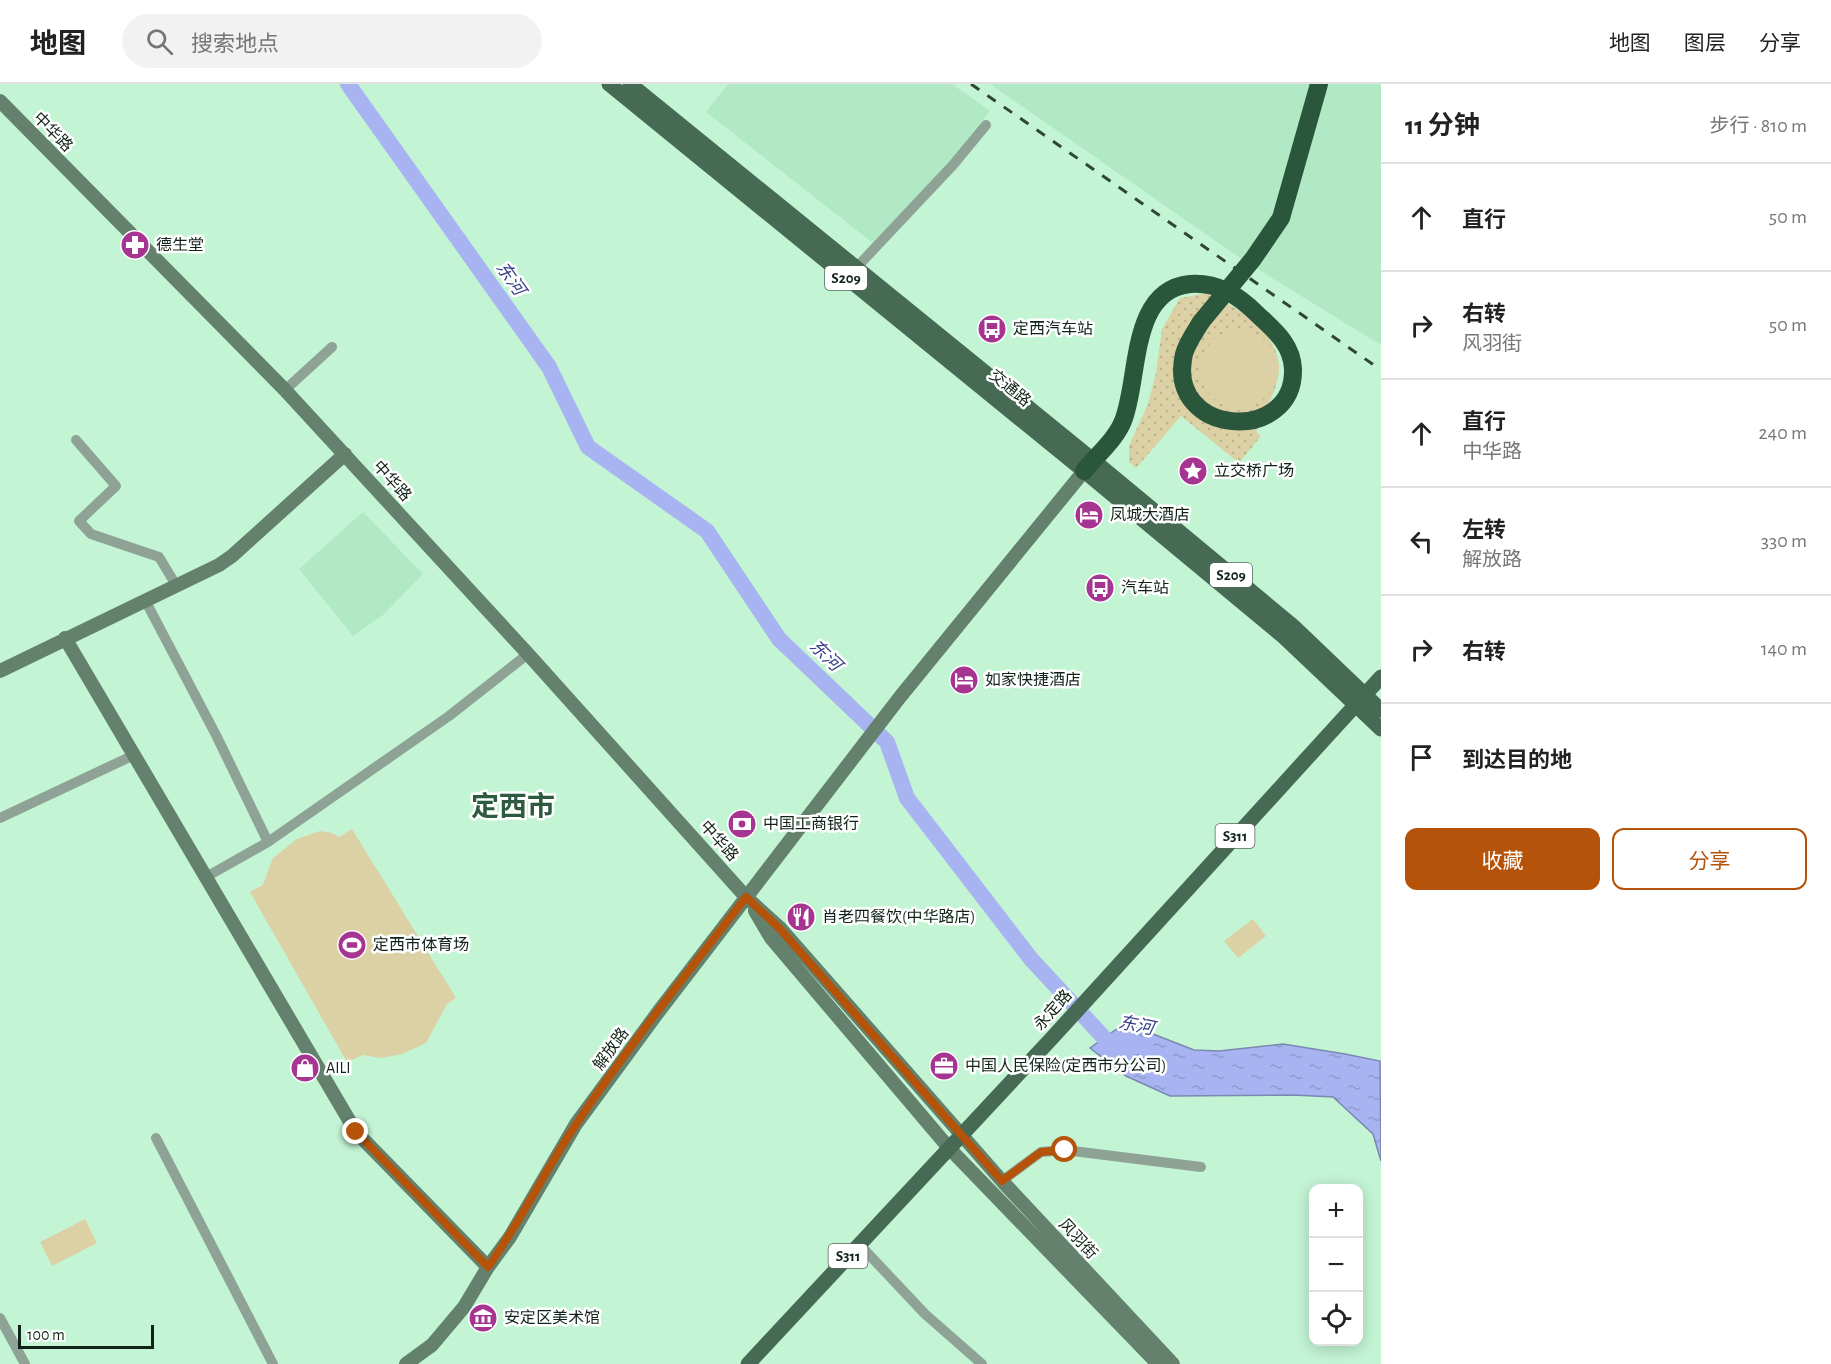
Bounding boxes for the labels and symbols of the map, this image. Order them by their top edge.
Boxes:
street label: 中华路 [30,109,76,155]
pharmacy icon: 德生堂 [119,229,151,261]
place label: 德生堂 [156,236,204,253]
water label: 东河 [492,258,531,301]
road number: S209 [825,266,867,290]
bus stop icon: 定西汽车站 [976,313,1008,345]
place label: 定西汽车站 [1013,320,1093,337]
street label: 交通路 [986,366,1034,409]
place icon: 立交桥广场 [1177,455,1209,487]
street label: 中华路 [370,457,415,504]
place label: 立交桥广场 [1214,462,1294,479]
hotel icon: 凤城大酒店 [1073,499,1105,531]
place label: 凤城大酒店 [1110,506,1190,523]
road number: S209 [1210,563,1252,587]
bus stop icon: 汽车站 [1084,572,1116,604]
place label: 汽车站 [1121,579,1169,596]
water label: 东河 [806,636,848,677]
hotel icon: 如家快捷酒店 [948,664,980,696]
place label: 如家快捷酒店 [985,671,1081,688]
district label: 定西市 [471,791,555,822]
bank icon: 中国工商银行 [726,808,758,840]
place label: 中国工商银行 [763,815,859,832]
street label: 中华路 [697,817,742,864]
road number: S311 [1216,824,1254,848]
restaurant icon: 肖老四餐饮(中华路店) [785,901,817,933]
place label: 肖老四餐饮(中华路店) [822,908,976,925]
sports icon: 定西市体育场 [336,929,368,961]
place label: 定西市体育场 [373,936,469,953]
street label: 永定路 [1030,986,1075,1033]
water label: 东河 [1117,1012,1159,1039]
street label: 解放路 [590,1024,632,1073]
office icon: 中国人民保险(定西市分公司) [928,1050,960,1082]
shop icon: AILI [289,1052,321,1084]
place label: 中国人民保险(定西市分公司) [965,1057,1167,1074]
place label: AILI [326,1060,350,1076]
route end [342,1118,368,1144]
route start [1051,1136,1077,1162]
street label: 风羽街 [1056,1215,1101,1262]
road number: S311 [828,1244,868,1268]
museum icon: 安定区美术馆 [467,1302,499,1334]
place label: 安定区美术馆 [504,1309,600,1326]
scale bar [18,1322,154,1350]

